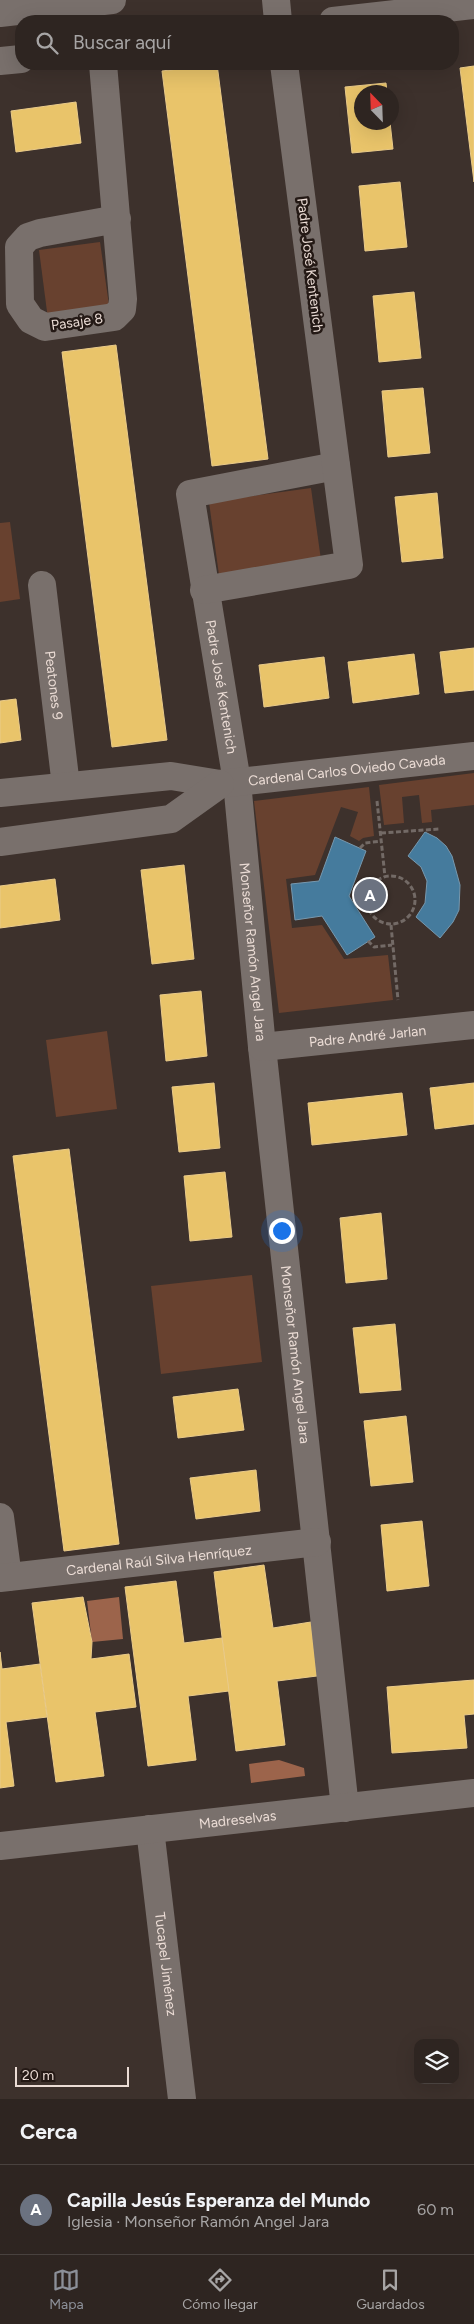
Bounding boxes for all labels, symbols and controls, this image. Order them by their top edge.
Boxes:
search box [15,15,459,70]
icon: search [33,29,61,57]
text: Buscar aquí [73,31,171,54]
north arrow [354,85,399,130]
street label: Padre José Kentenich [293,197,327,333]
street label: Pasaje 8 [50,310,104,334]
street label: Padre José Kentenich [202,619,241,755]
street label: Peatones 9 [41,650,67,721]
street label: Cardenal Carlos Oviedo Cavada [247,751,446,789]
street label: Monseñor Ramón Angel Jara [236,862,270,1042]
pin: A [354,876,386,914]
street label: Padre André Jarlan [308,1022,427,1051]
your location [269,1218,295,1244]
street label: Monseñor Ramón Angel Jara [277,1264,314,1445]
street label: Cardenal Raúl Silva Henríquez [65,1541,253,1579]
street label: Madreselvas [198,1807,277,1832]
street label: Tucapel Jiménez [151,1911,181,2017]
map controls [414,2039,459,2084]
button: layers [414,2039,459,2084]
scale bar [15,2064,129,2087]
text: 20 m [22,2067,54,2084]
text: Cerca [20,2119,77,2144]
text: Capilla Jesús Esperanza del Mundo [67,2189,370,2212]
text: A [30,2200,42,2219]
text: 60 m [417,2200,454,2219]
text: Iglesia · Monseñor Ramón Angel Jara [67,2212,329,2231]
tab: Mapa [49,2266,84,2313]
tab: Cómo llegar [182,2266,258,2313]
tab: Guardados [356,2266,425,2313]

